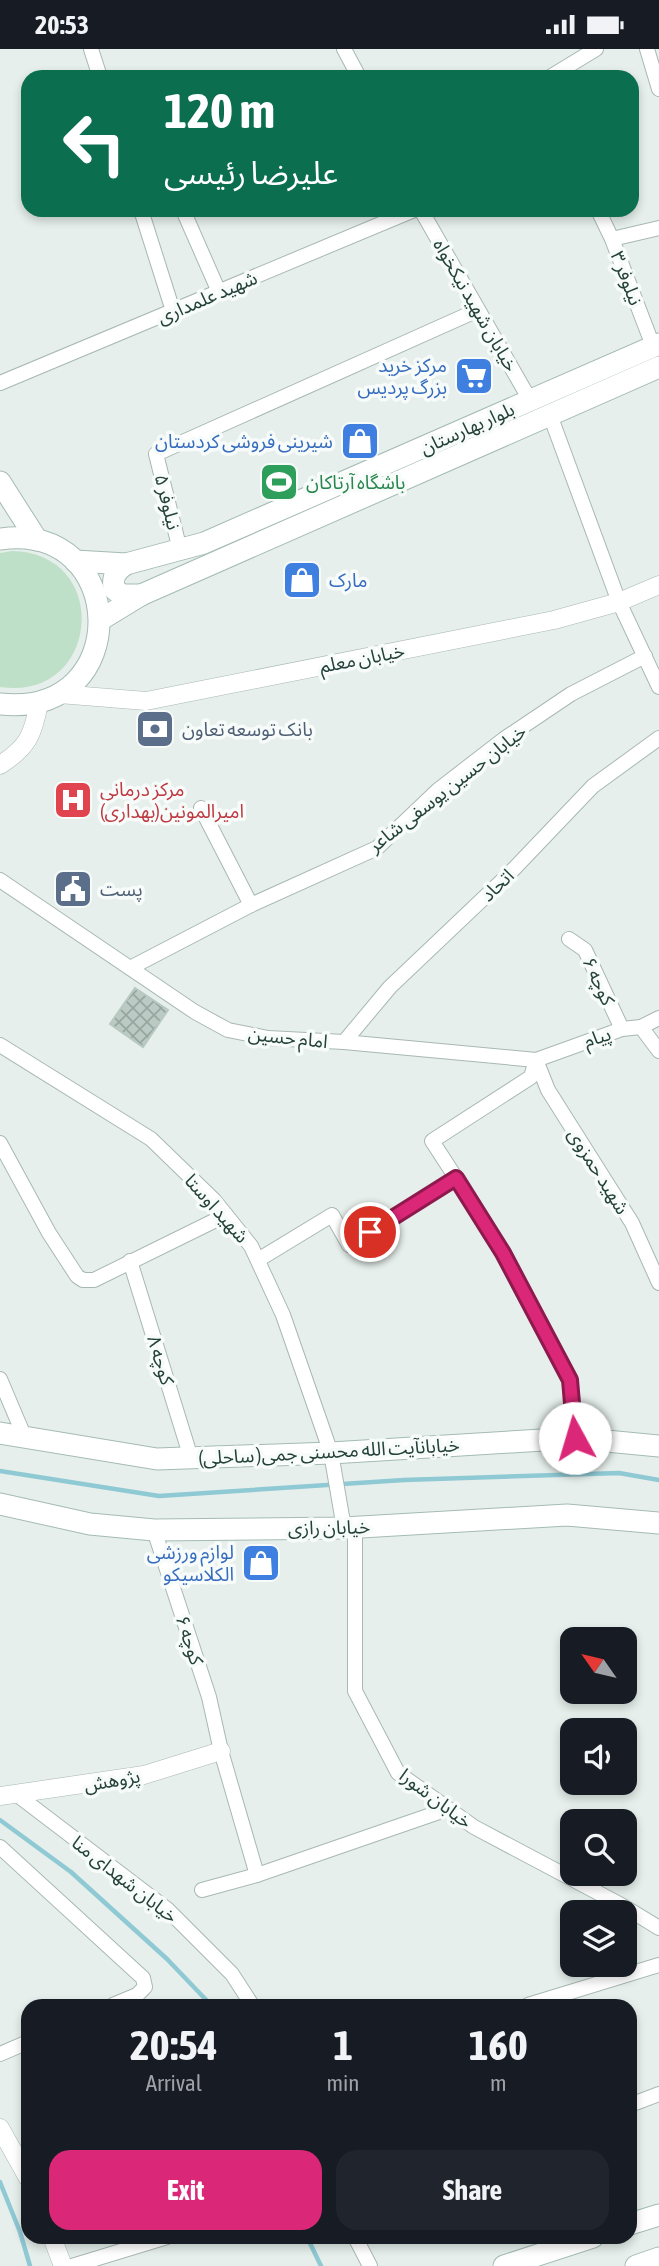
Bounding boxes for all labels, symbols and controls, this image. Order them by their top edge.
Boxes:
text: 20:53 [35,10,89,40]
text: 120 m [164,82,275,138]
icon: left [49,98,140,189]
text: علیرضا رئیسی [164,154,338,191]
street label: خیابان شهید نیکخواه [428,235,523,376]
street label: نیلوفر ۳ [606,248,647,309]
street label: شهید علمداری [154,266,261,329]
place label: مرکز خرید بزرگ پردیس [357,354,447,400]
supermarket icon: مرکز خرید بزرگ پردیس [453,355,495,397]
street label: بلوار بهارستان [416,397,518,460]
shop icon: شیرینی فروشی کردستان [339,420,381,462]
place label: شیرینی فروشی کردستان [155,430,333,453]
sports icon: باشگاه آرتاکان [258,461,300,503]
place label: باشگاه آرتاکان [306,471,405,494]
street label: نیلوفر ۵ [150,472,185,532]
shop icon: مارک [281,559,323,601]
place label: مارک [329,569,367,592]
street label: خیابان معلم [318,639,407,681]
bank icon: بانک توسعه تعاون [134,708,176,750]
place label: بانک توسعه تعاون [182,718,313,741]
street label: خیابان حسین یوسفی شاعر [363,720,531,858]
place label: مرکز درمانی امیرالمونین(بهداری) [100,778,244,823]
hospital icon: مرکز درمانی امیرالمونین(بهداری) [52,779,94,821]
street label: اتحاد [476,864,518,906]
public building icon: پست [52,868,94,910]
place label: پست [100,878,143,902]
street label: کوچه ۶ [576,953,620,1011]
street label: امام حسین [247,1022,329,1056]
street label: پیام [580,1022,615,1056]
street label: شهید حمزوی [563,1124,634,1218]
street label: شهید اوستا [180,1169,254,1248]
pin [340,1202,400,1262]
icon: arrive [351,1213,389,1251]
street label: کوچه ۸ [141,1333,179,1389]
position arrow [538,1401,612,1475]
street label: خیابانآیت الله محسنی جمی( ساحلی) [198,1433,460,1470]
street label: خیابان رازی [288,1515,370,1540]
place label: لوازم ورزشی الکلاسیکو [147,1541,234,1586]
shop icon: لوازم ورزشی الکلاسیکو [240,1542,282,1584]
street label: کوچه ۶ [170,1612,209,1669]
north arrow [560,1627,637,1705]
map controls [560,1627,637,1977]
button: sound [560,1718,637,1795]
street label: پژوهش [82,1764,142,1798]
street label: خیابان شورا [395,1764,477,1833]
button: search [560,1809,637,1886]
street label: خیابان شهدای منا [68,1831,182,1927]
button: layers [560,1900,637,1977]
text: 20:54 [130,2021,217,2069]
text: 1 [333,2021,353,2069]
text: 160 [469,2021,528,2069]
text: Arrival [146,2070,202,2096]
text: min [327,2070,360,2096]
text: m [490,2070,507,2096]
button: Exit [49,2150,322,2230]
button: Share [336,2150,609,2230]

